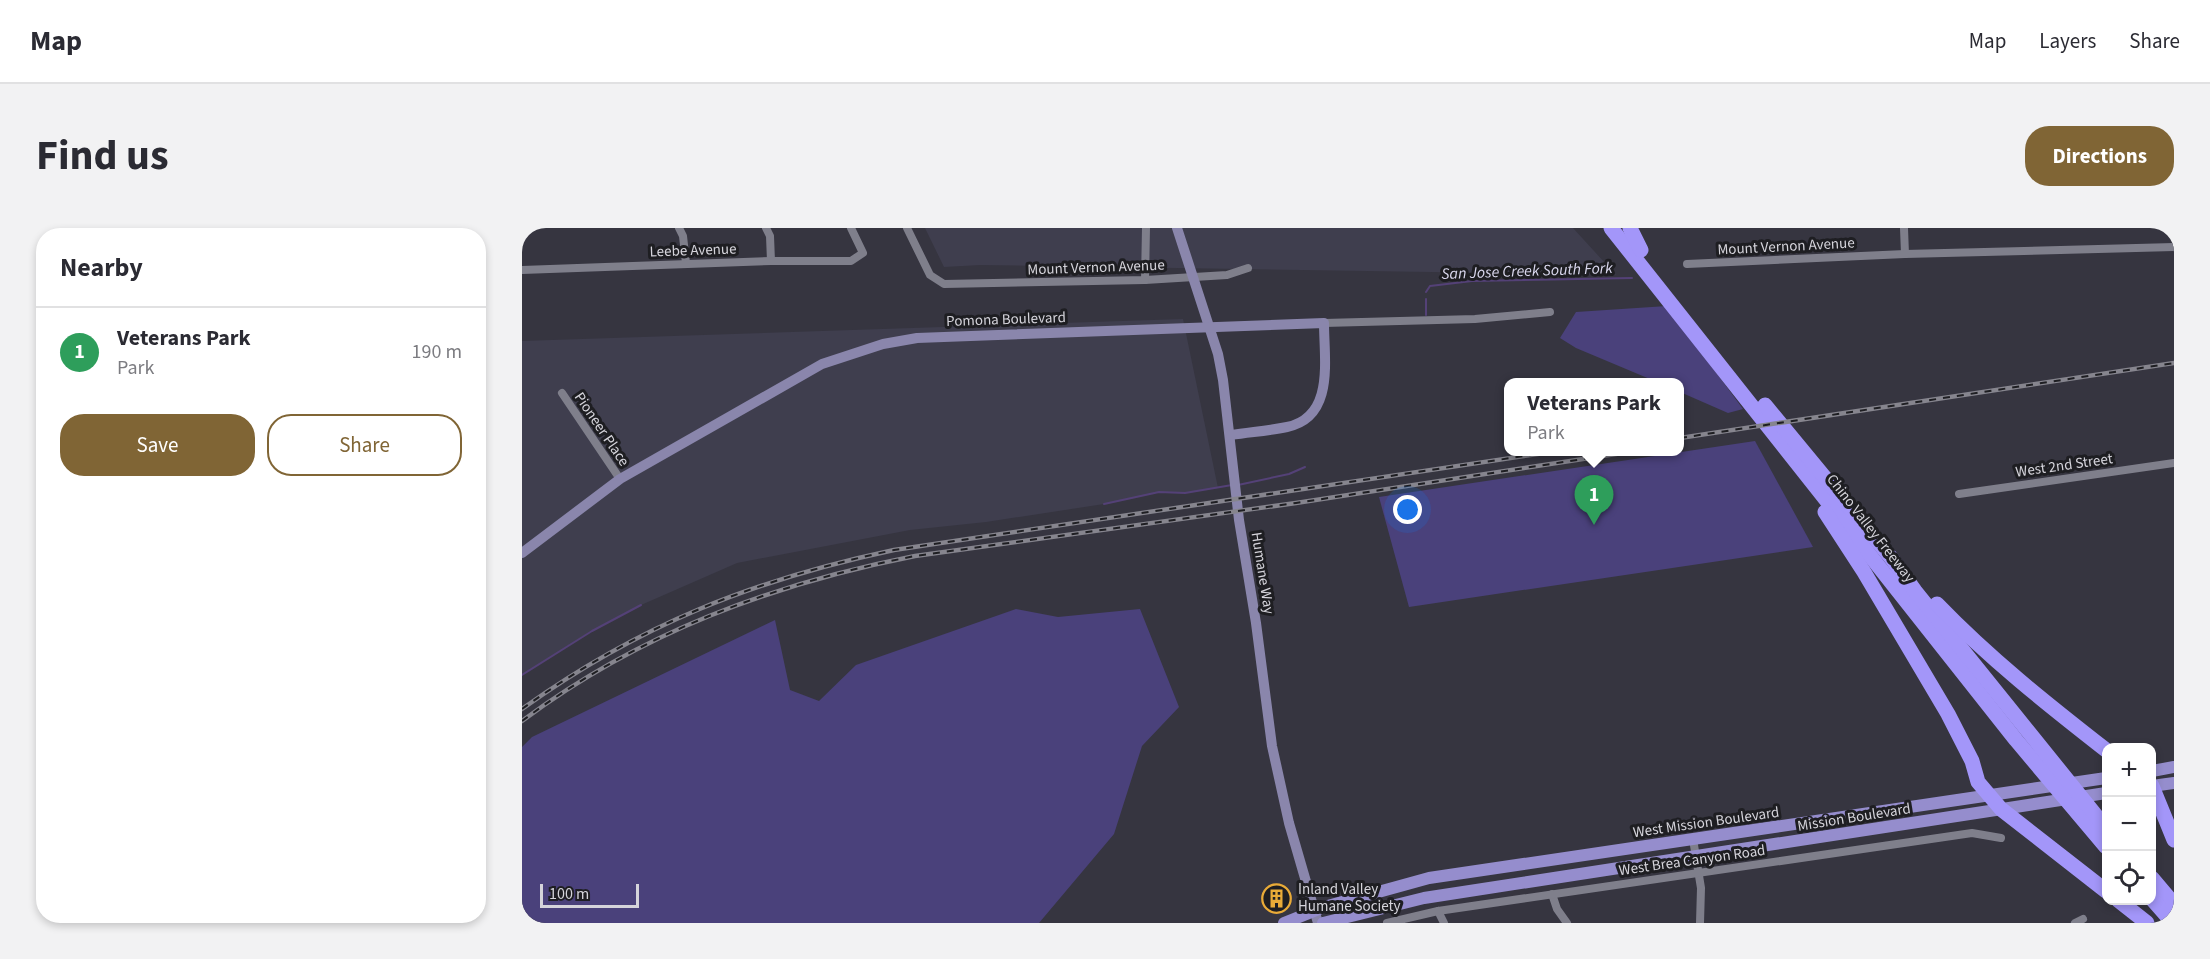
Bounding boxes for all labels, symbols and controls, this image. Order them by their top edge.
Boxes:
text: Map [30,21,82,61]
text: Map [1969,26,2006,56]
text: Layers [2039,26,2096,56]
text: Share [2129,26,2180,56]
text: Find us [36,126,169,186]
button: Directions [2025,126,2174,186]
street label: Mount Vernon Avenue [1717,232,1855,261]
street label: Leebe Avenue [649,238,737,263]
text: Nearby [60,249,143,286]
street label: Mount Vernon Avenue [1027,255,1165,280]
water label: San Jose Creek South Fork [1441,257,1614,285]
street label: Pomona Boulevard [946,307,1066,332]
text: Veterans Park [117,322,251,354]
text: 1 [74,338,85,366]
text: 190 m [412,338,462,366]
text: Park [117,354,154,382]
popup [1504,378,1684,456]
text: Veterans Park [1527,387,1661,419]
street label: Pioneer Place [569,388,634,471]
button: Save [60,414,255,476]
button: Share [267,414,462,476]
text: Park [1527,419,1565,447]
street label: West 2nd Street [2014,448,2114,483]
street label: Chino Valley Freeway [1822,470,1920,587]
pin: 1 [1574,476,1614,525]
your location [1393,495,1422,524]
street label: Humane Way [1246,531,1279,616]
map controls [2102,743,2156,905]
button: + [2102,743,2156,797]
button: − [2102,797,2156,851]
street label: Mission Boulevard [1796,798,1912,837]
street label: West Mission Boulevard [1632,802,1781,843]
street label: West Brea Canyon Road [1617,840,1767,881]
button: locate [2102,851,2156,905]
place label: Inland Valley Humane Society [1298,879,1401,917]
scale bar [540,881,639,908]
building icon: Inland Valley Humane Society [1261,882,1293,914]
text: 100 m [549,883,589,905]

